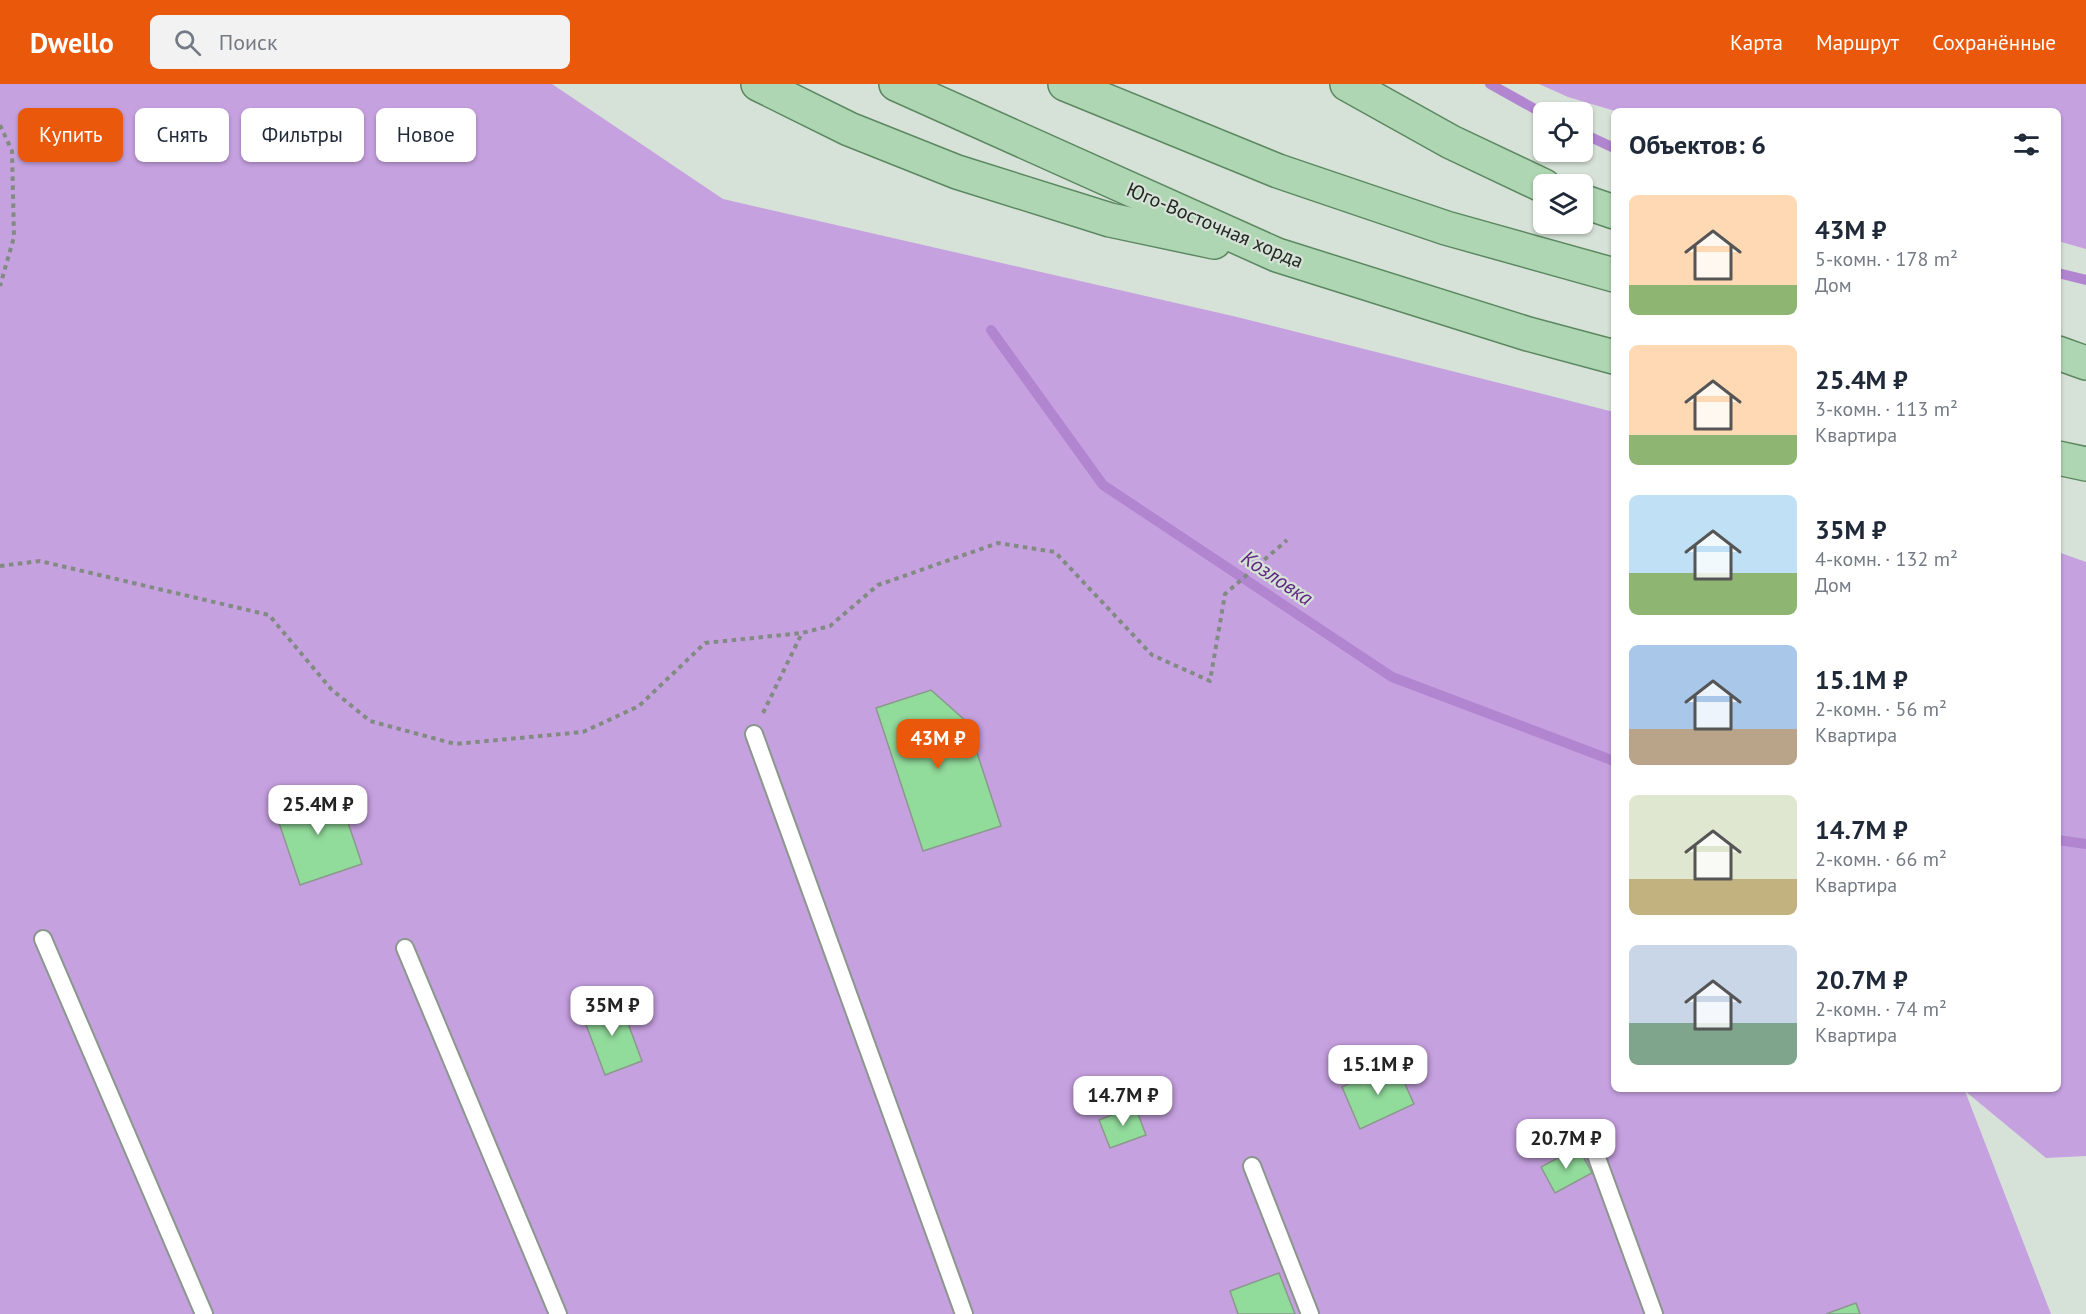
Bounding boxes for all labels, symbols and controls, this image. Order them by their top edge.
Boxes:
search box [150,15,570,69]
text: Dwello [30,24,114,61]
icon: search [171,26,204,59]
text: Поиск [219,28,278,56]
text: Карта [1730,29,1783,56]
text: Маршрут [1816,29,1899,56]
text: Сохранённые [1932,29,2056,56]
map controls [1533,102,1593,234]
button: locate [1533,102,1593,162]
chip: Купить [18,108,123,162]
chip: Снять [135,108,229,162]
chip: Фильтры [241,108,364,162]
chip: Новое [376,108,476,162]
text: Объектов: 6 [1629,128,1766,161]
icon: filters [2010,128,2043,161]
button: layers [1533,174,1593,234]
street label: Юго-Восточная хорда [1123,176,1307,274]
text: 43M ₽ [1815,213,1887,246]
icon: home [1677,219,1749,291]
text: 5-комн. · 178 m² [1815,246,1958,272]
text: Дом [1815,272,1852,298]
text: 25.4M ₽ [1815,363,1908,396]
icon: home [1677,369,1749,441]
text: 3-комн. · 113 m² [1815,396,1958,422]
text: Квартира [1815,422,1897,448]
text: 35M ₽ [1815,513,1887,546]
icon: home [1677,519,1749,591]
water label: Козловка [1236,544,1319,612]
text: 4-комн. · 132 m² [1815,546,1958,572]
text: Дом [1815,572,1852,598]
text: 15.1M ₽ [1815,663,1908,696]
icon: home [1677,669,1749,741]
text: 2-комн. · 56 m² [1815,696,1947,722]
pin: 43M ₽ [896,719,980,770]
text: Квартира [1815,722,1897,748]
text: 43M ₽ [910,725,966,751]
pin: 25.4M ₽ [263,785,373,836]
text: 25.4M ₽ [282,791,354,817]
text: 14.7M ₽ [1815,813,1908,846]
icon: home [1677,819,1749,891]
text: 2-комн. · 66 m² [1815,846,1947,872]
text: Квартира [1815,872,1897,898]
text: 20.7M ₽ [1815,963,1908,996]
icon: home [1677,969,1749,1041]
pin: 35M ₽ [570,986,654,1037]
text: 35M ₽ [584,992,640,1018]
text: 2-комн. · 74 m² [1815,996,1947,1022]
text: Квартира [1815,1022,1897,1048]
pin: 15.1M ₽ [1323,1045,1433,1096]
text: 15.1M ₽ [1342,1051,1414,1077]
pin: 14.7M ₽ [1068,1076,1178,1127]
text: 14.7M ₽ [1087,1082,1159,1108]
pin: 20.7M ₽ [1511,1119,1621,1170]
text: 20.7M ₽ [1530,1125,1602,1151]

